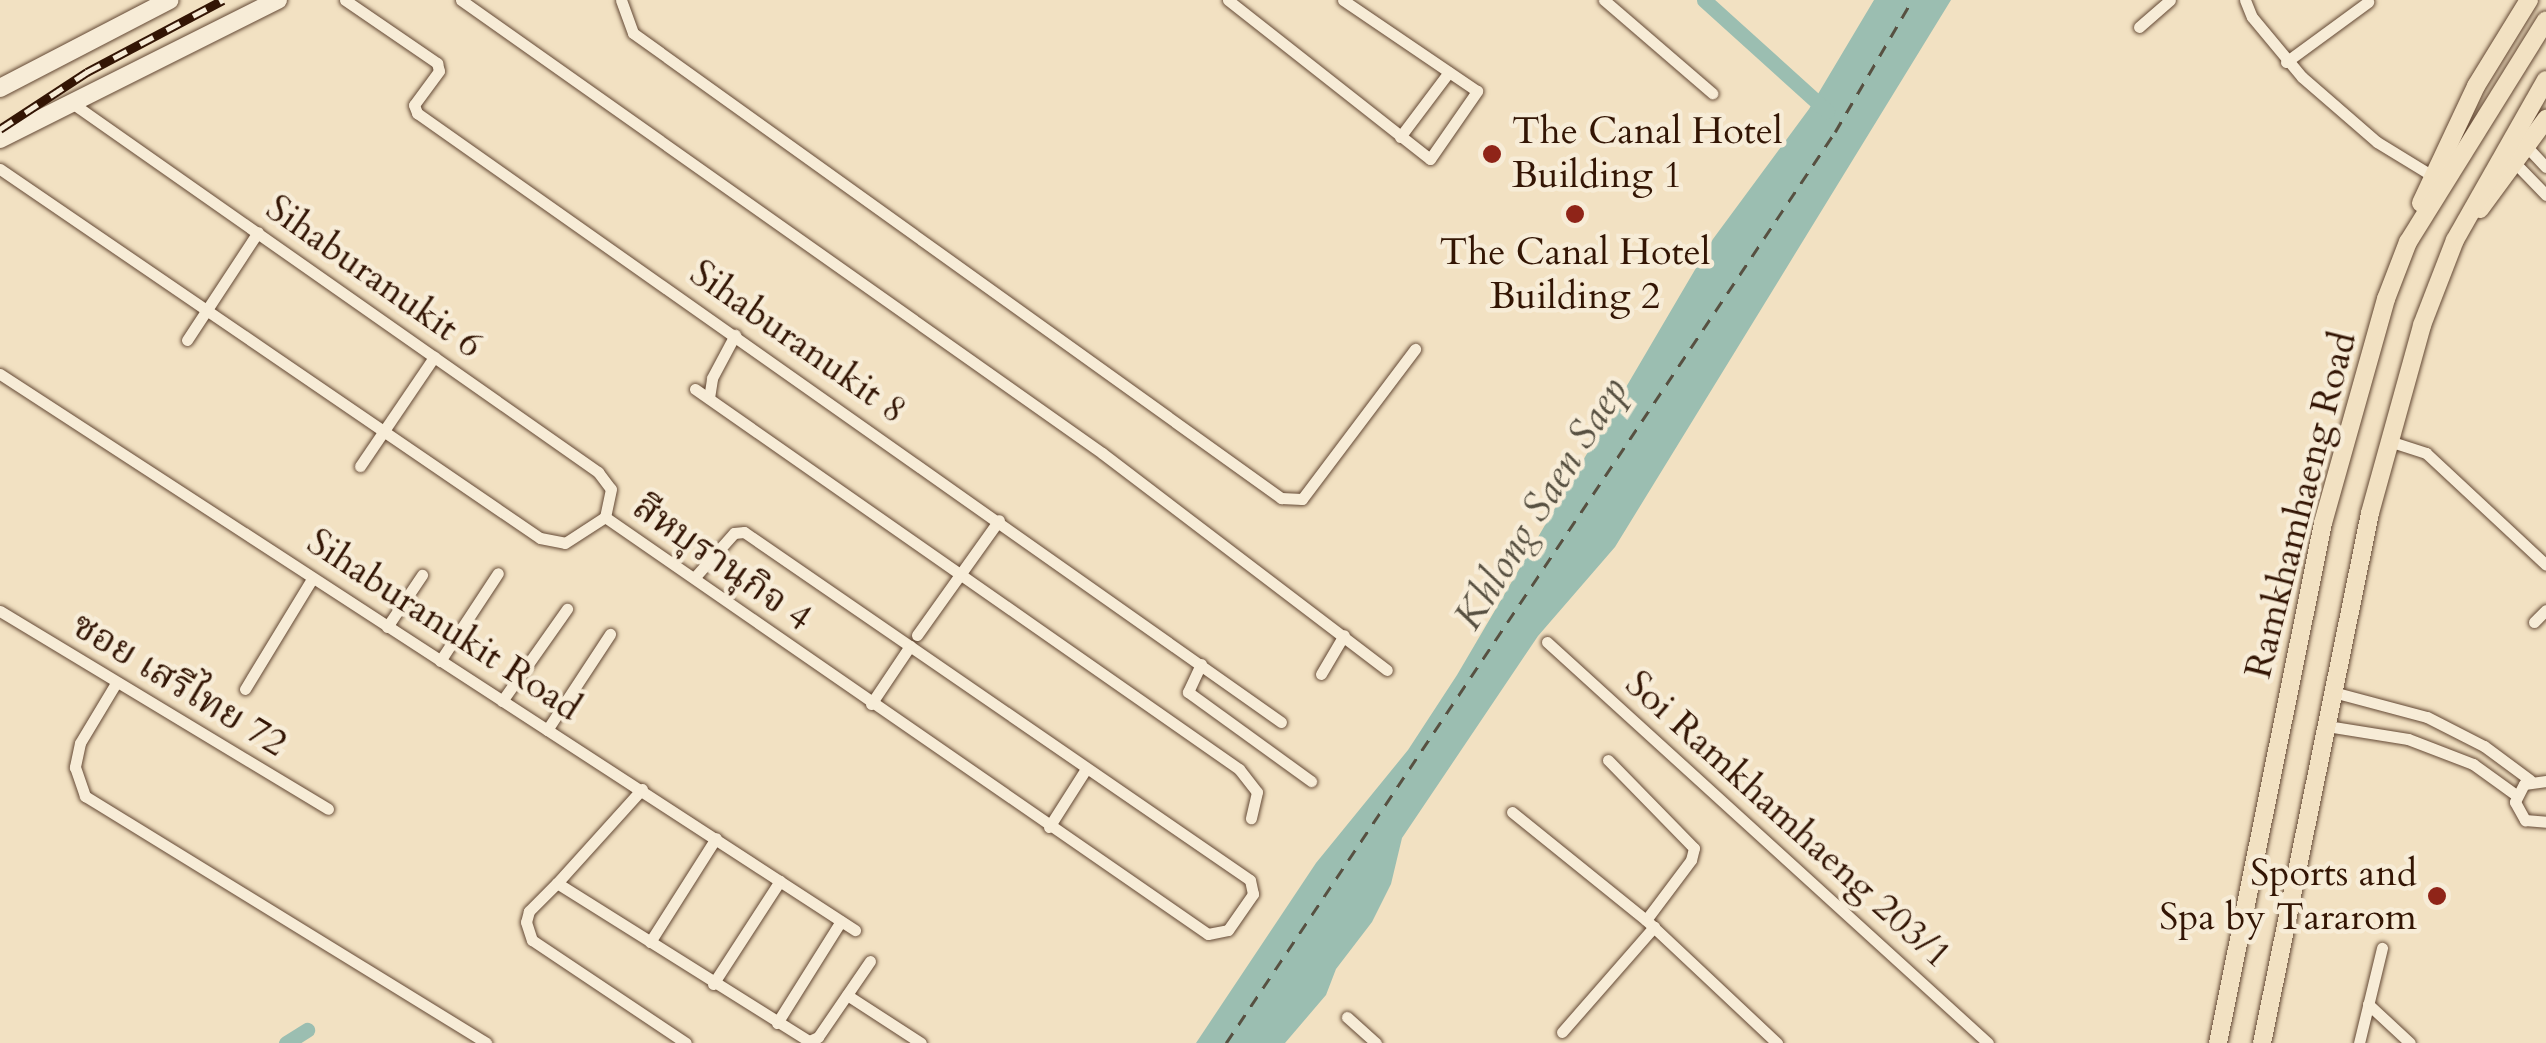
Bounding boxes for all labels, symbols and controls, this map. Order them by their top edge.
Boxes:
place label: The Canal Hotel Building 1 [1512,109,1783,198]
marker: The Canal Hotel Building 1 [1481,143,1503,165]
street label: Sihaburanukit 6 [257,186,491,368]
marker: The Canal Hotel Building 2 [1564,203,1586,225]
place label: The Canal Hotel Building 2 [1440,230,1710,320]
street label: Sihaburanukit 8 [681,251,915,433]
street label: Ramkhamhaeng Road [2236,327,2366,683]
water label: Khlong Saen Saep [1444,369,1638,639]
street label: สีหบุรานุกิจ 4 [624,485,820,641]
street label: Sihaburanukit Road [298,519,590,731]
street label: ซอย เสรีไทย 72 [63,603,295,767]
street label: Soi Ramkhamhaeng 203/1 [1616,662,1960,978]
place label: Sports and Spa by Tararom [2159,851,2417,941]
marker: Sports and Spa by Tararom [2426,885,2448,907]

